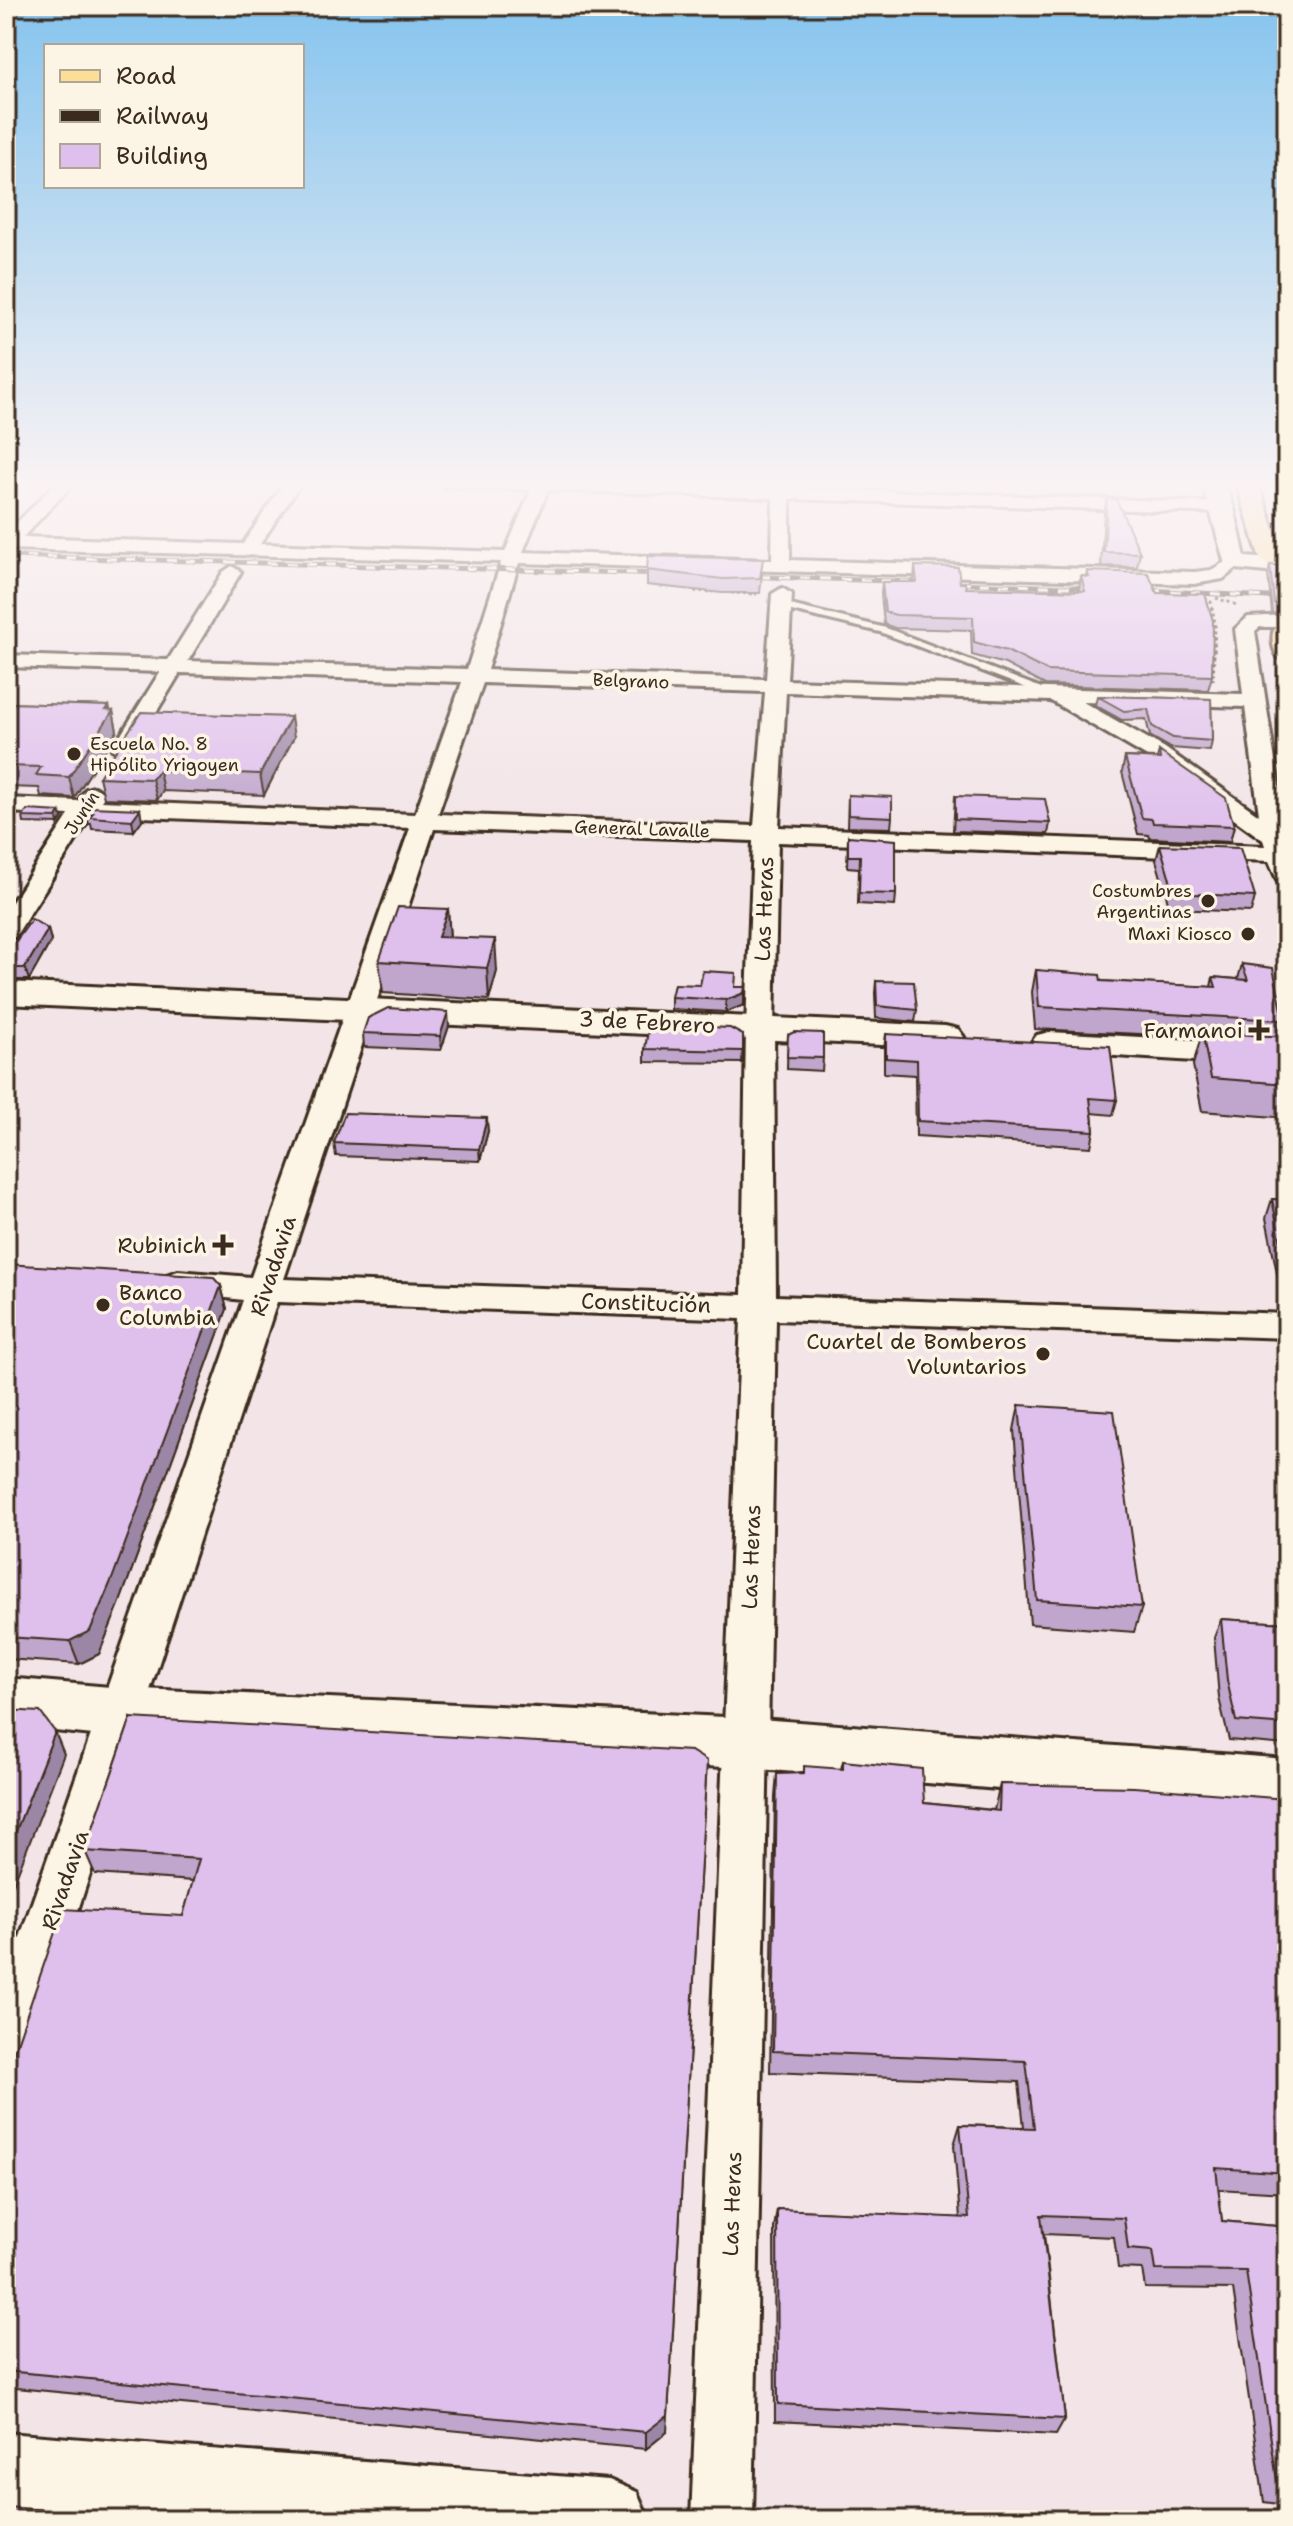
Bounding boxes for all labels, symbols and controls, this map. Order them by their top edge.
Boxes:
legend [44,44,304,188]
text: Road [116,60,176,92]
text: Railway [116,100,209,132]
text: Building [116,140,208,172]
street label: Belgrano [592,668,670,694]
place label: Escuela No. 8 Hipólito Yrigoyen [90,732,239,777]
marker: Escuela No. 8 Hipólito Yrigoyen [65,745,83,763]
street label: Junín [59,786,105,840]
street label: General Lavalle [574,815,710,843]
street label: Las Heras [748,856,780,962]
place label: Costumbres Argentinas [1092,879,1192,924]
marker: Costumbres Argentinas [1199,892,1217,910]
place label: Maxi Kiosco [1128,922,1232,946]
marker: Maxi Kiosco [1239,925,1257,943]
street label: 3 de Febrero [578,1004,716,1040]
place label: Farmanoi [1143,1016,1243,1045]
marker: Farmanoi [1250,1021,1268,1039]
street label: Rivadavia [243,1212,303,1320]
place label: Rubinich [117,1231,207,1260]
marker: Rubinich [214,1236,232,1254]
place label: Banco Columbia [119,1278,216,1332]
street label: Constitución [581,1286,711,1320]
marker: Banco Columbia [94,1296,112,1314]
place label: Cuartel de Bomberos Voluntarios [806,1327,1027,1381]
marker: Cuartel de Bomberos Voluntarios [1034,1345,1052,1363]
street label: Las Heras [735,1504,767,1610]
street label: Rivadavia [34,1826,96,1934]
street label: Las Heras [716,2151,748,2257]

